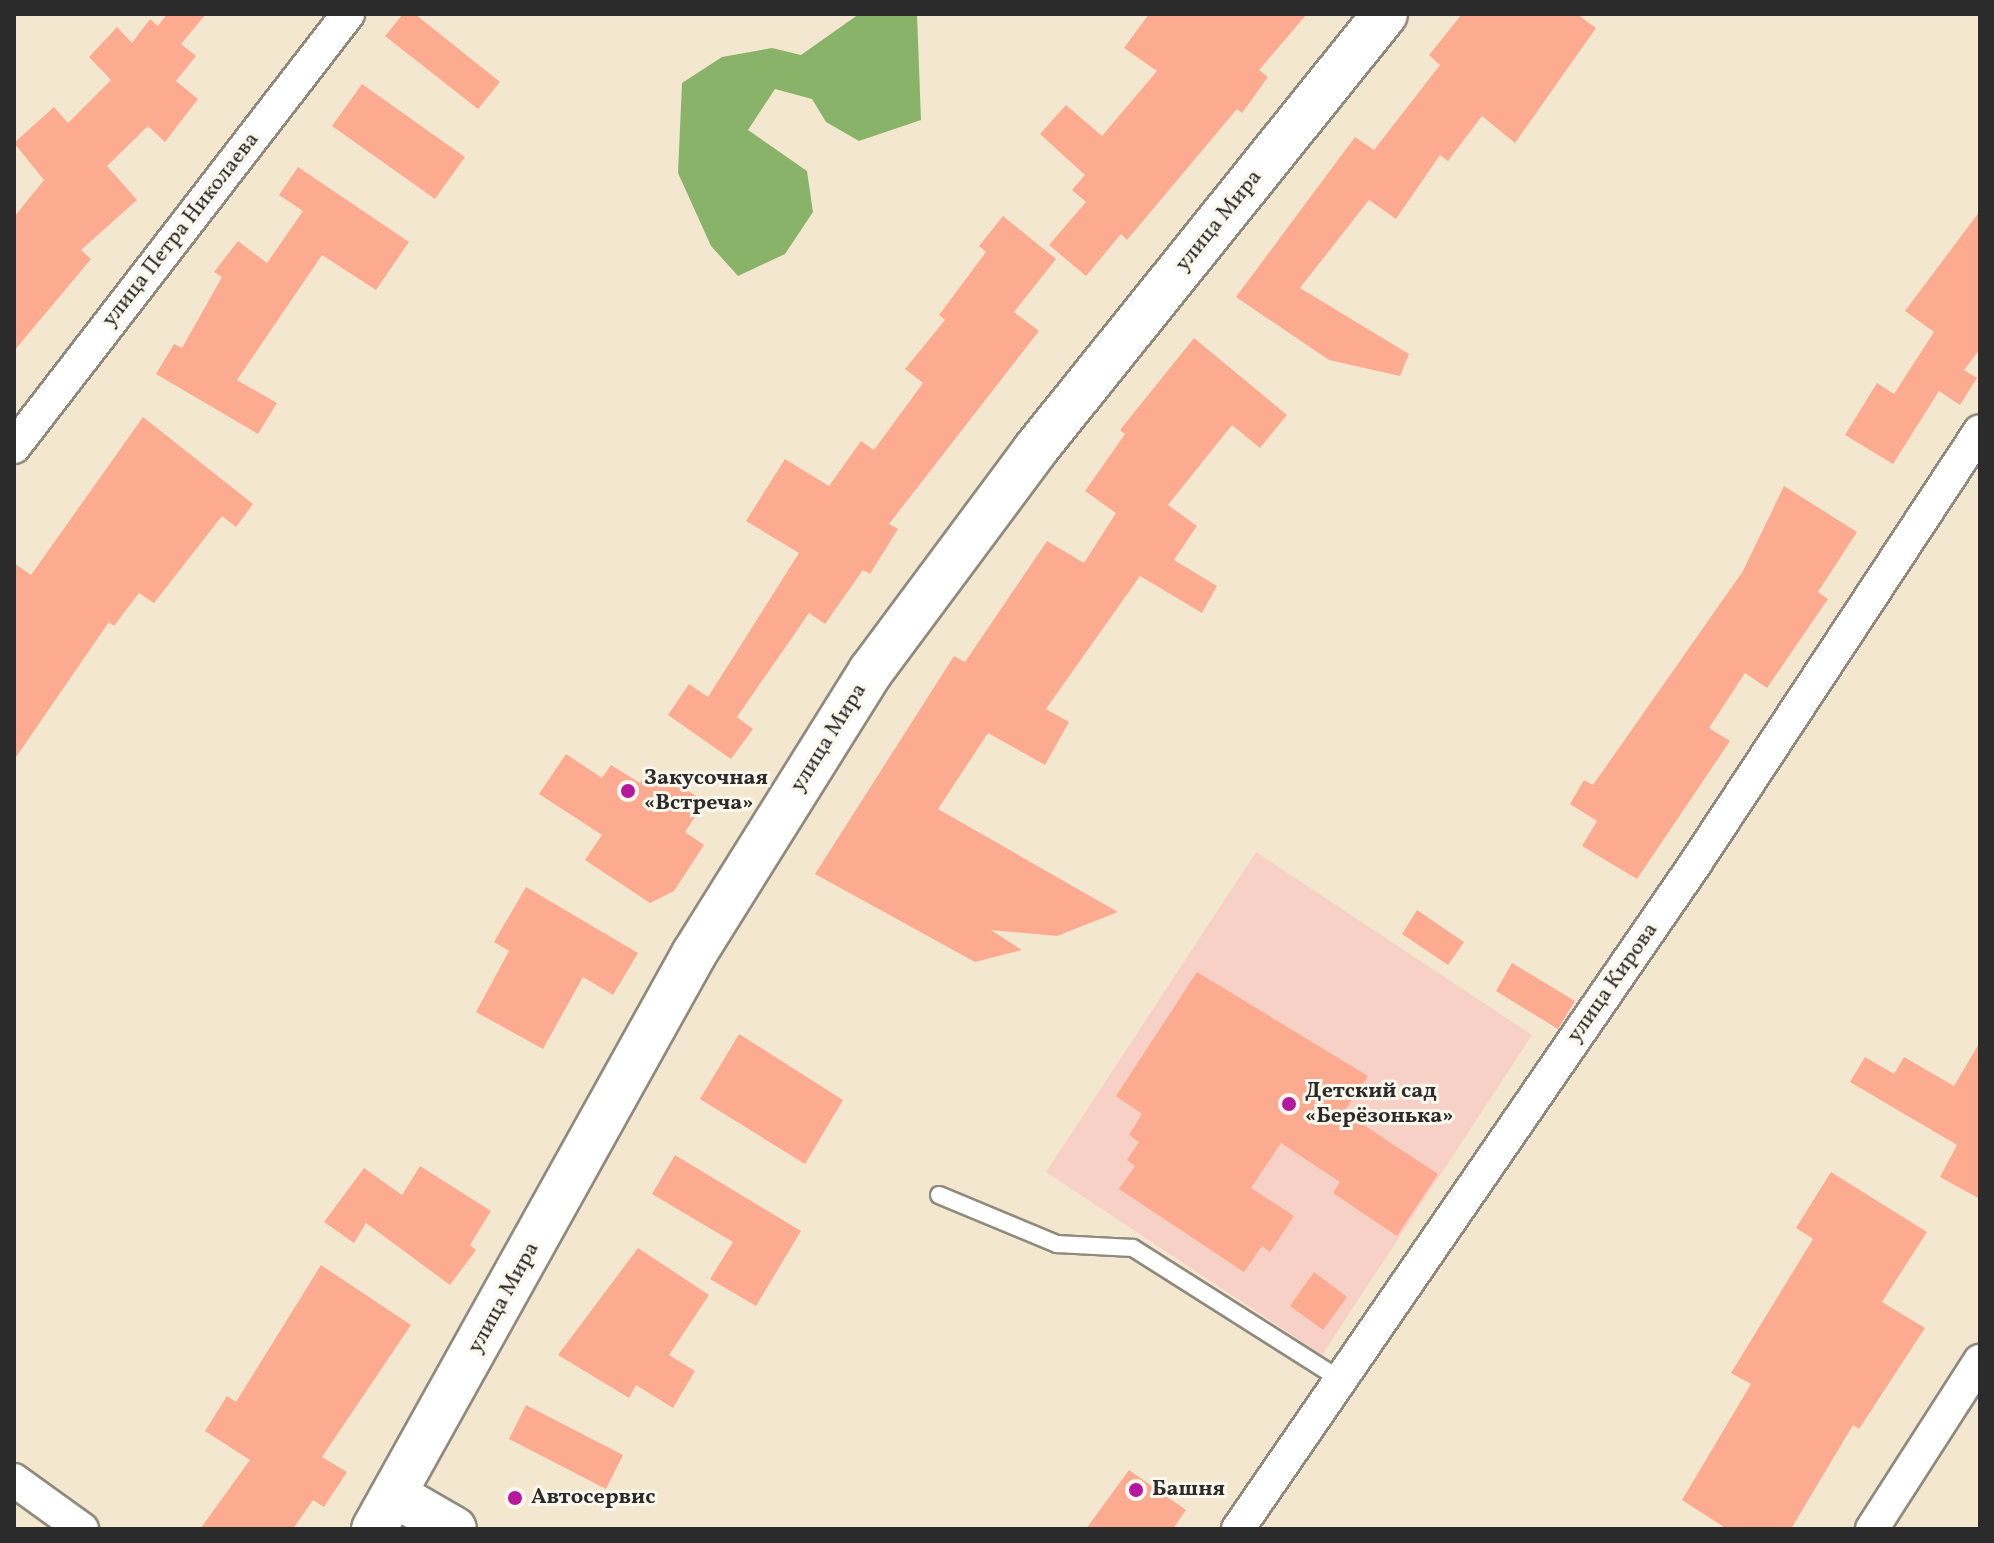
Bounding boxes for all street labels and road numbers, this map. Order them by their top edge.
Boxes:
street label: улица Петра Николаева [97,127,265,333]
street label: улица Мира [1170,165,1268,277]
street label: улица Мира [785,679,873,797]
street label: улица Кирова [1562,918,1664,1048]
street label: улица Мира [463,1238,545,1358]

